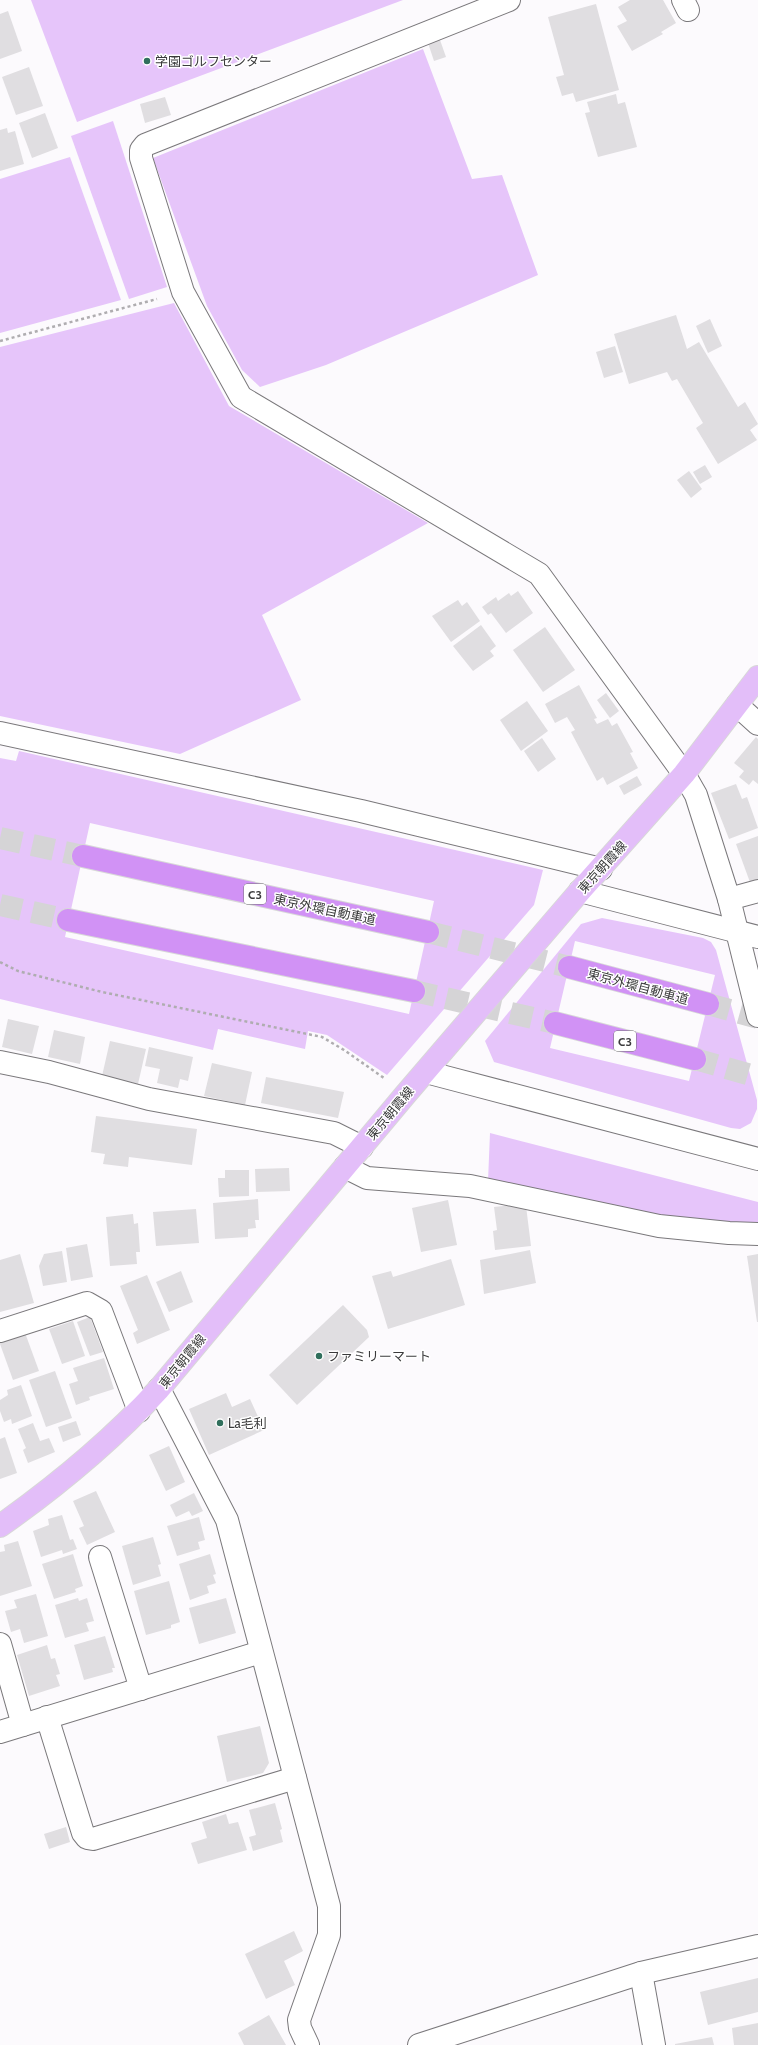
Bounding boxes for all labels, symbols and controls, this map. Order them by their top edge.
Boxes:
place label: 学園ゴルフセンター [155,53,272,69]
marker: 学園ゴルフセンター [142,56,152,66]
street label: 東京朝霞線 [574,837,630,897]
road number: C3 [244,884,266,904]
street label: 東京外環自動車道 [272,890,378,928]
street label: 東京外環自動車道 [586,965,690,1007]
road number: C3 [614,1031,636,1051]
street label: 東京朝霞線 [363,1083,417,1143]
street label: 東京朝霞線 [155,1331,209,1391]
place label: ファミリーマート [327,1348,431,1364]
marker: ファミリーマート [314,1351,324,1361]
place label: La毛利 [228,1415,267,1431]
marker: La毛利 [215,1418,225,1428]

